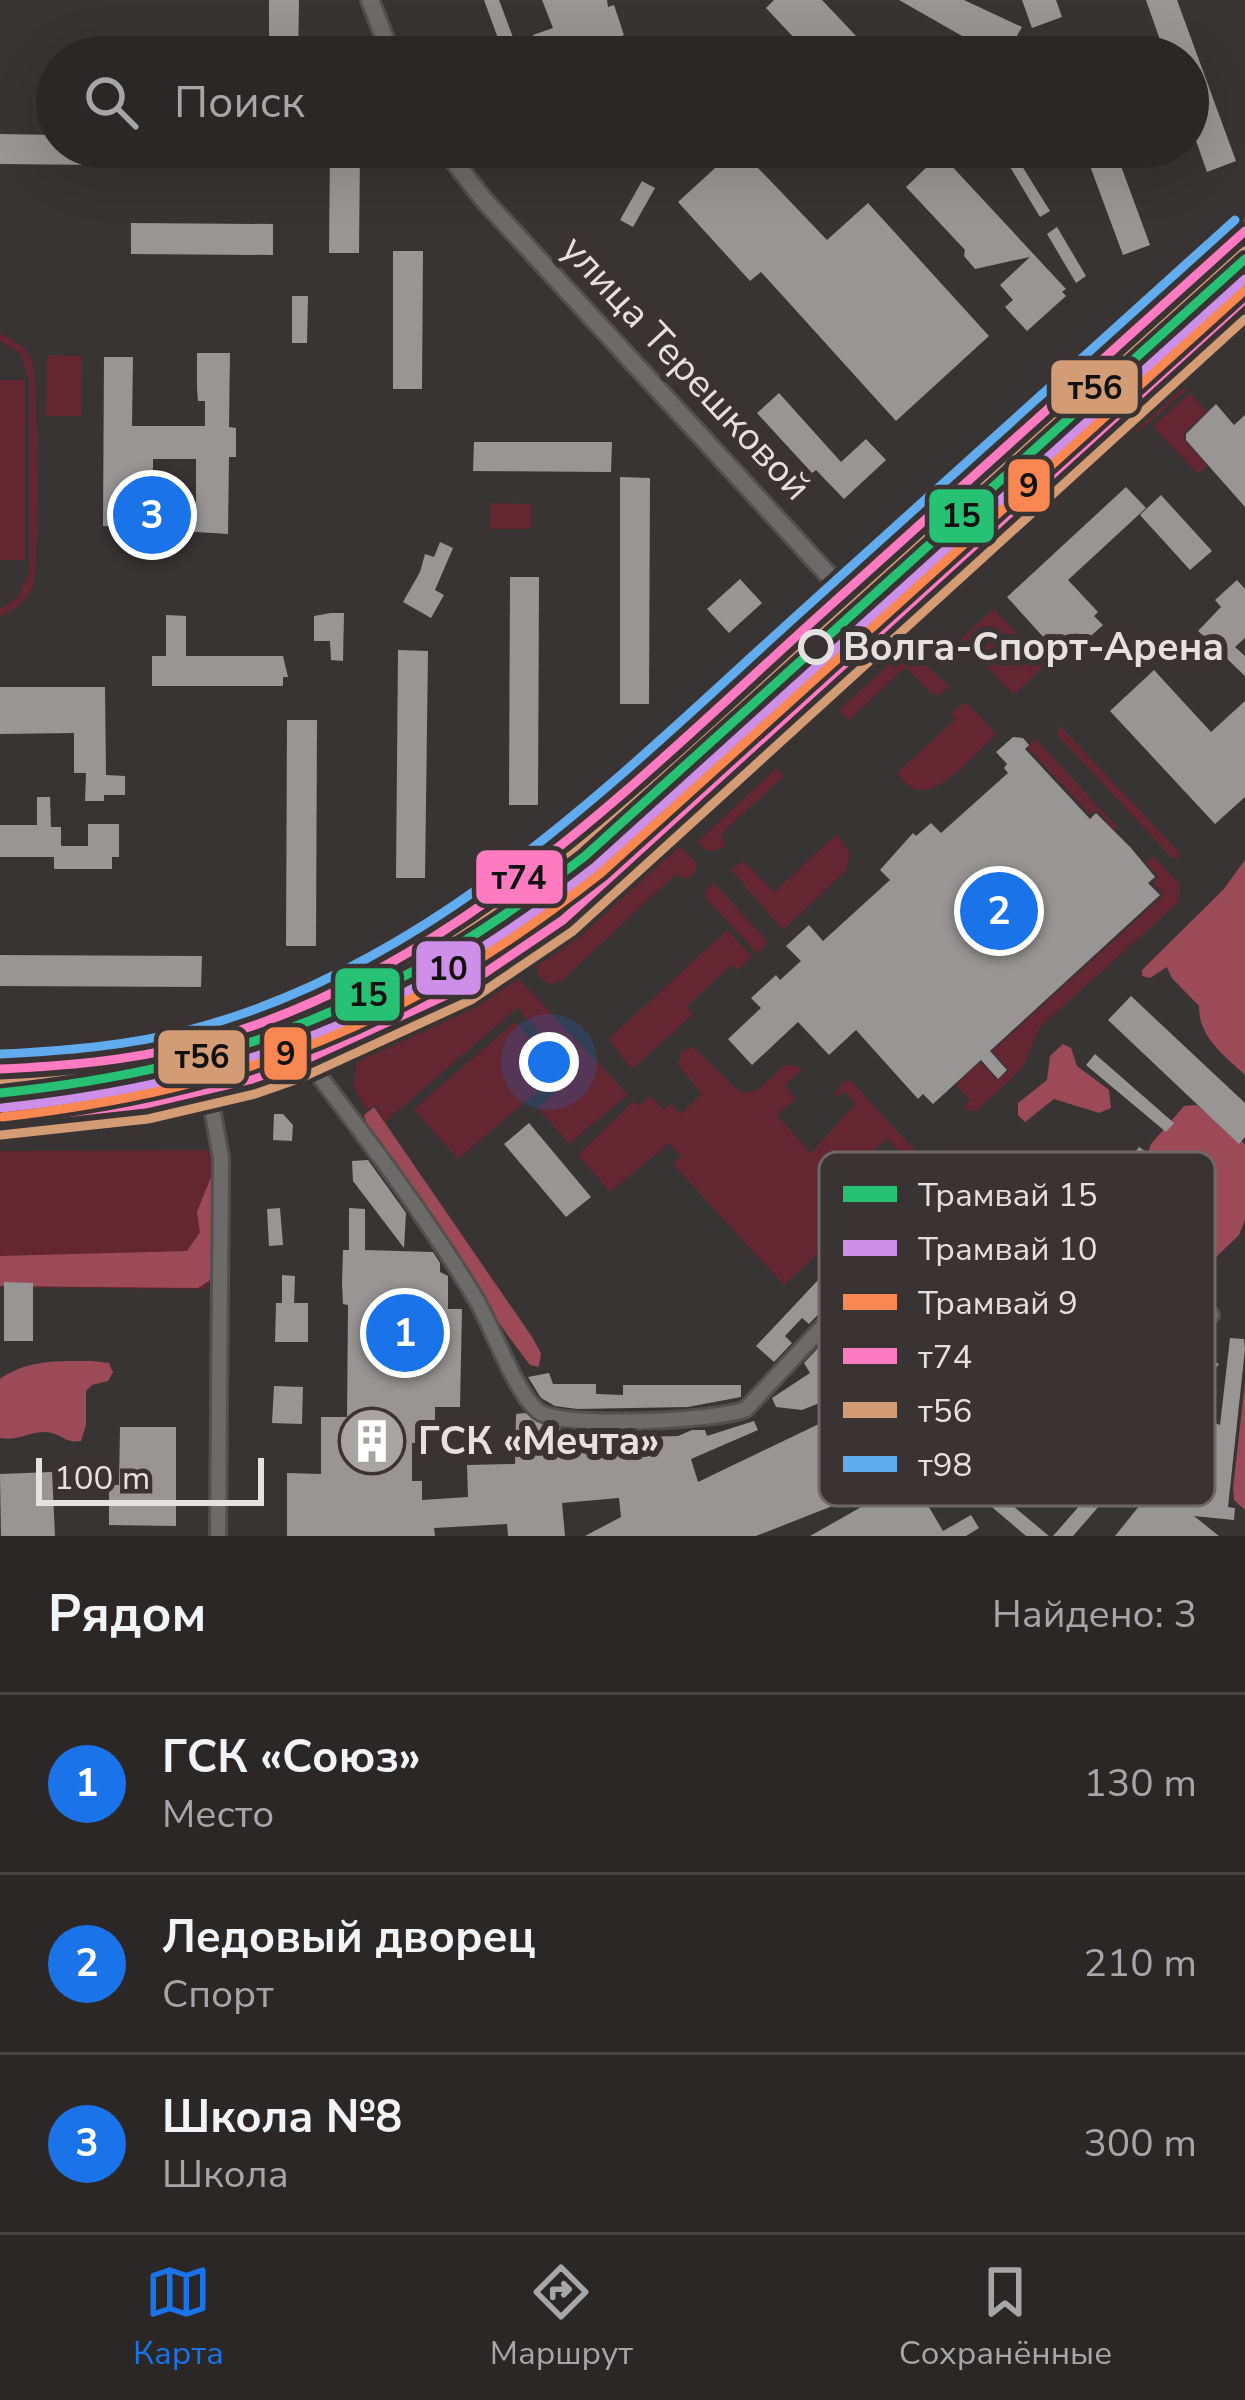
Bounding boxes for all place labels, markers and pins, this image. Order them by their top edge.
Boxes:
pin: 3 [113,470,191,560]
place label: Волга-Спорт-Арена [843,621,1224,674]
marker: Волга-Спорт-Арена [800,631,832,663]
pin: 2 [960,866,1038,956]
pin: 1 [366,1288,444,1378]
building icon: ГСК «Мечта» [337,1406,407,1476]
place label: ГСК «Мечта» [418,1415,660,1468]

